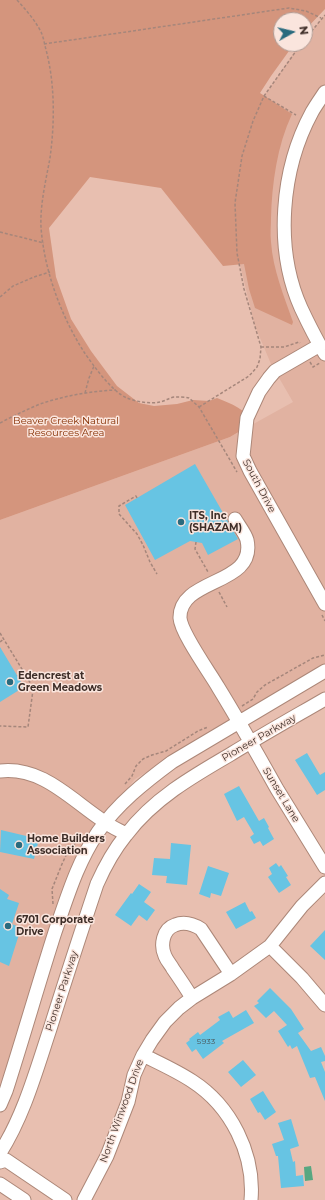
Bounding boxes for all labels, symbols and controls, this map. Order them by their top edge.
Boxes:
north arrow [273,12,313,52]
text: N [296,25,311,36]
park label: Beaver Creek Natural Resources Area [13,415,119,438]
street label: South Drive [240,457,278,515]
place label: ITS, Inc (SHAZAM) [189,510,242,534]
marker: ITS, Inc (SHAZAM) [176,517,186,527]
place label: Edencrest at Green Meadows [18,670,102,694]
marker: Edencrest at Green Meadows [5,677,15,687]
street label: Pioneer Parkway [220,712,298,764]
street label: Sunset Lane [260,765,302,825]
place label: Home Builders Association [27,833,105,856]
marker: Home Builders Association [14,840,24,850]
place label: 6701 Corporate Drive [16,914,94,938]
marker: 6701 Corporate Drive [3,921,13,931]
street label: Pioneer Parkway [43,949,81,1033]
house number: 5933 [197,1037,215,1047]
street label: North Winwood Drive [98,1058,146,1164]

